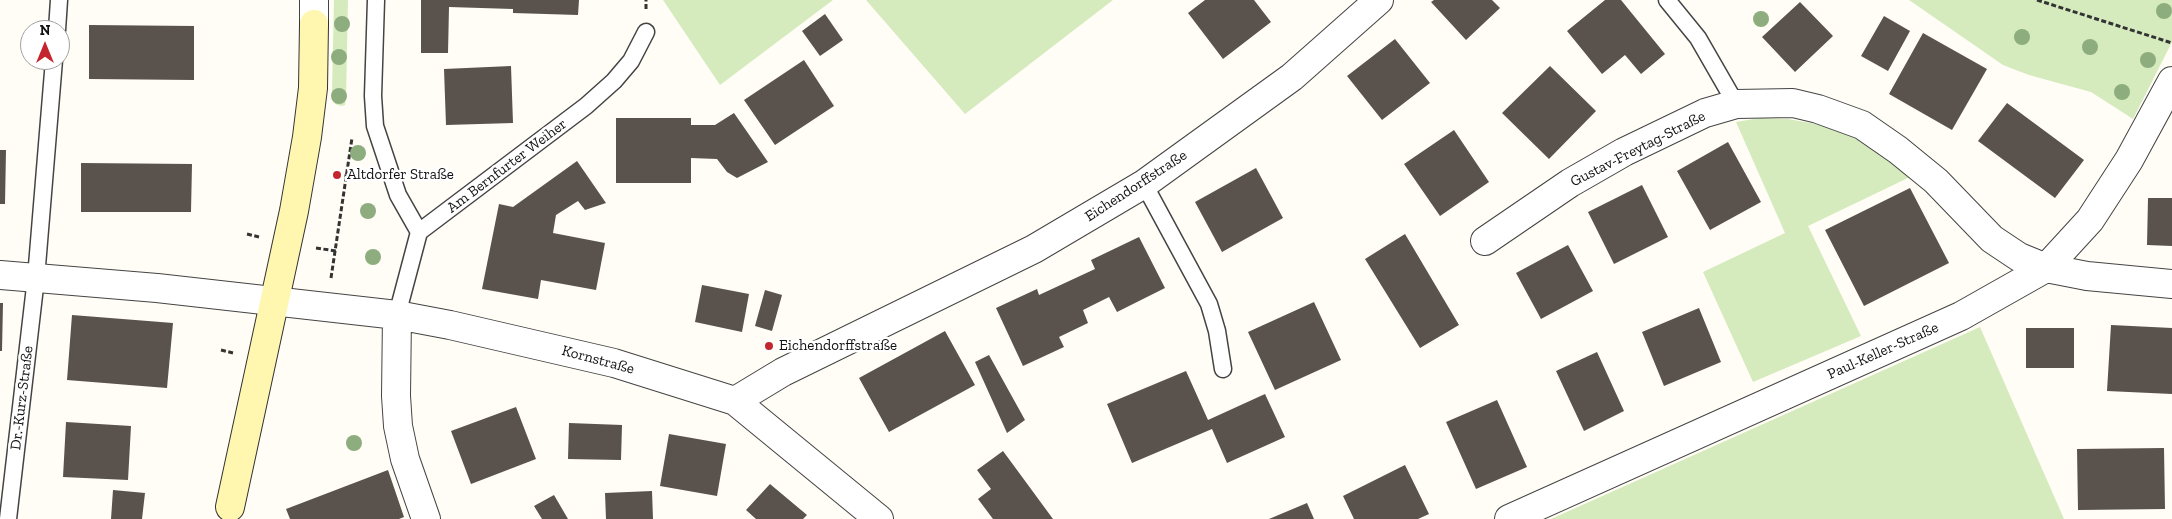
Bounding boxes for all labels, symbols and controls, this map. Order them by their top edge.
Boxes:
north arrow [20,20,70,70]
text: N [40,22,50,39]
street label: Gustav-Freytag-Straße [1568,107,1708,191]
street label: Am Bernfurter Weiher [444,115,570,217]
street label: Eichendorffstraße [1082,146,1190,226]
place label: Altdorfer Straße [347,166,454,184]
marker: Altdorfer Straße [331,169,343,181]
street label: Paul-Keller-Straße [1825,318,1941,384]
place label: Eichendorffstraße [779,337,897,355]
marker: Eichendorffstraße [763,340,775,352]
street label: Kornstraße [560,342,636,378]
street label: Dr.-Kurz-Straße [7,345,37,451]

